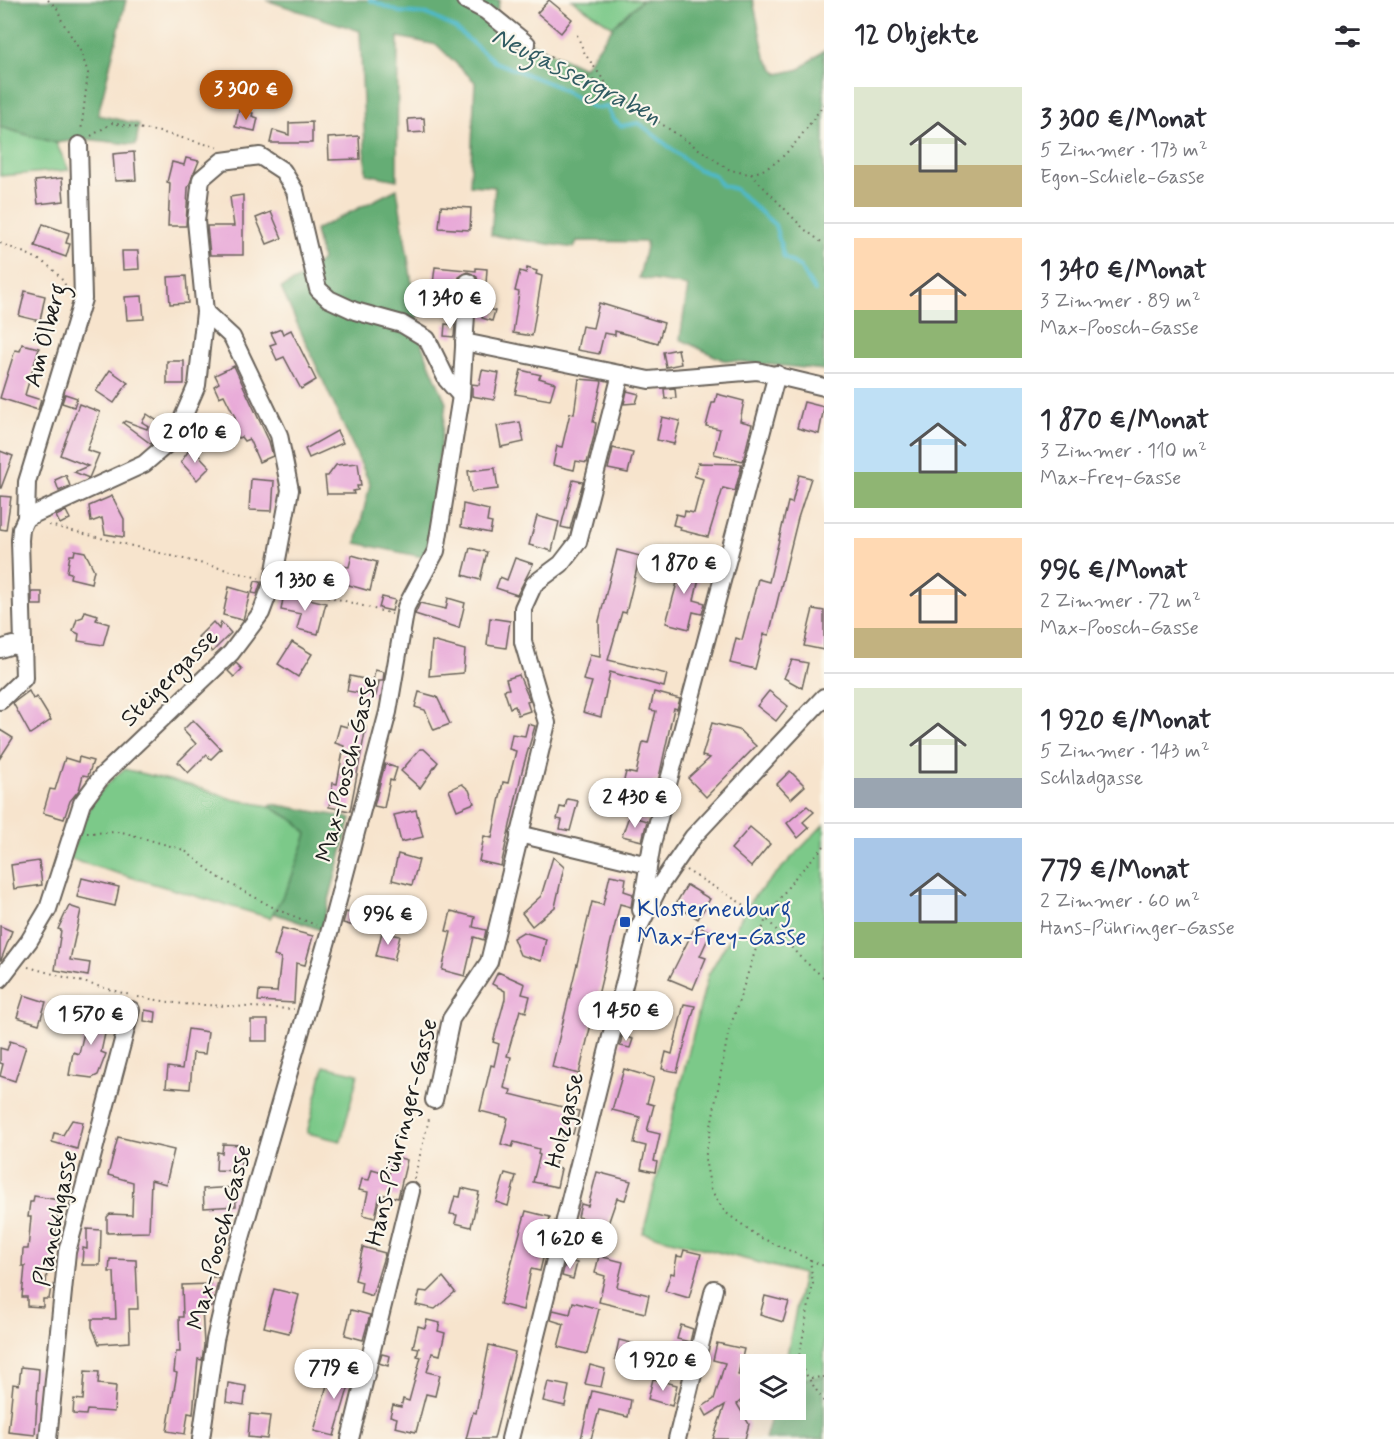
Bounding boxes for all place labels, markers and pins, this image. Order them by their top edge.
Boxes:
pin: 3 300 € [191,70,301,121]
pin: 1 340 € [395,279,505,330]
pin: 2 010 € [140,413,250,464]
pin: 1 870 € [629,544,739,595]
pin: 1 330 € [250,561,360,612]
pin: 2 430 € [580,778,690,829]
place label: Klosterneuburg Max-Frey-Gasse [637,894,806,953]
pin: 996 € [346,895,430,946]
marker: Klosterneuburg Max-Frey-Gasse [618,915,632,929]
pin: 1 450 € [571,991,681,1042]
pin: 1 570 € [36,995,146,1046]
pin: 1 620 € [515,1219,625,1270]
pin: 1 920 € [608,1341,718,1392]
pin: 779 € [292,1349,376,1400]

